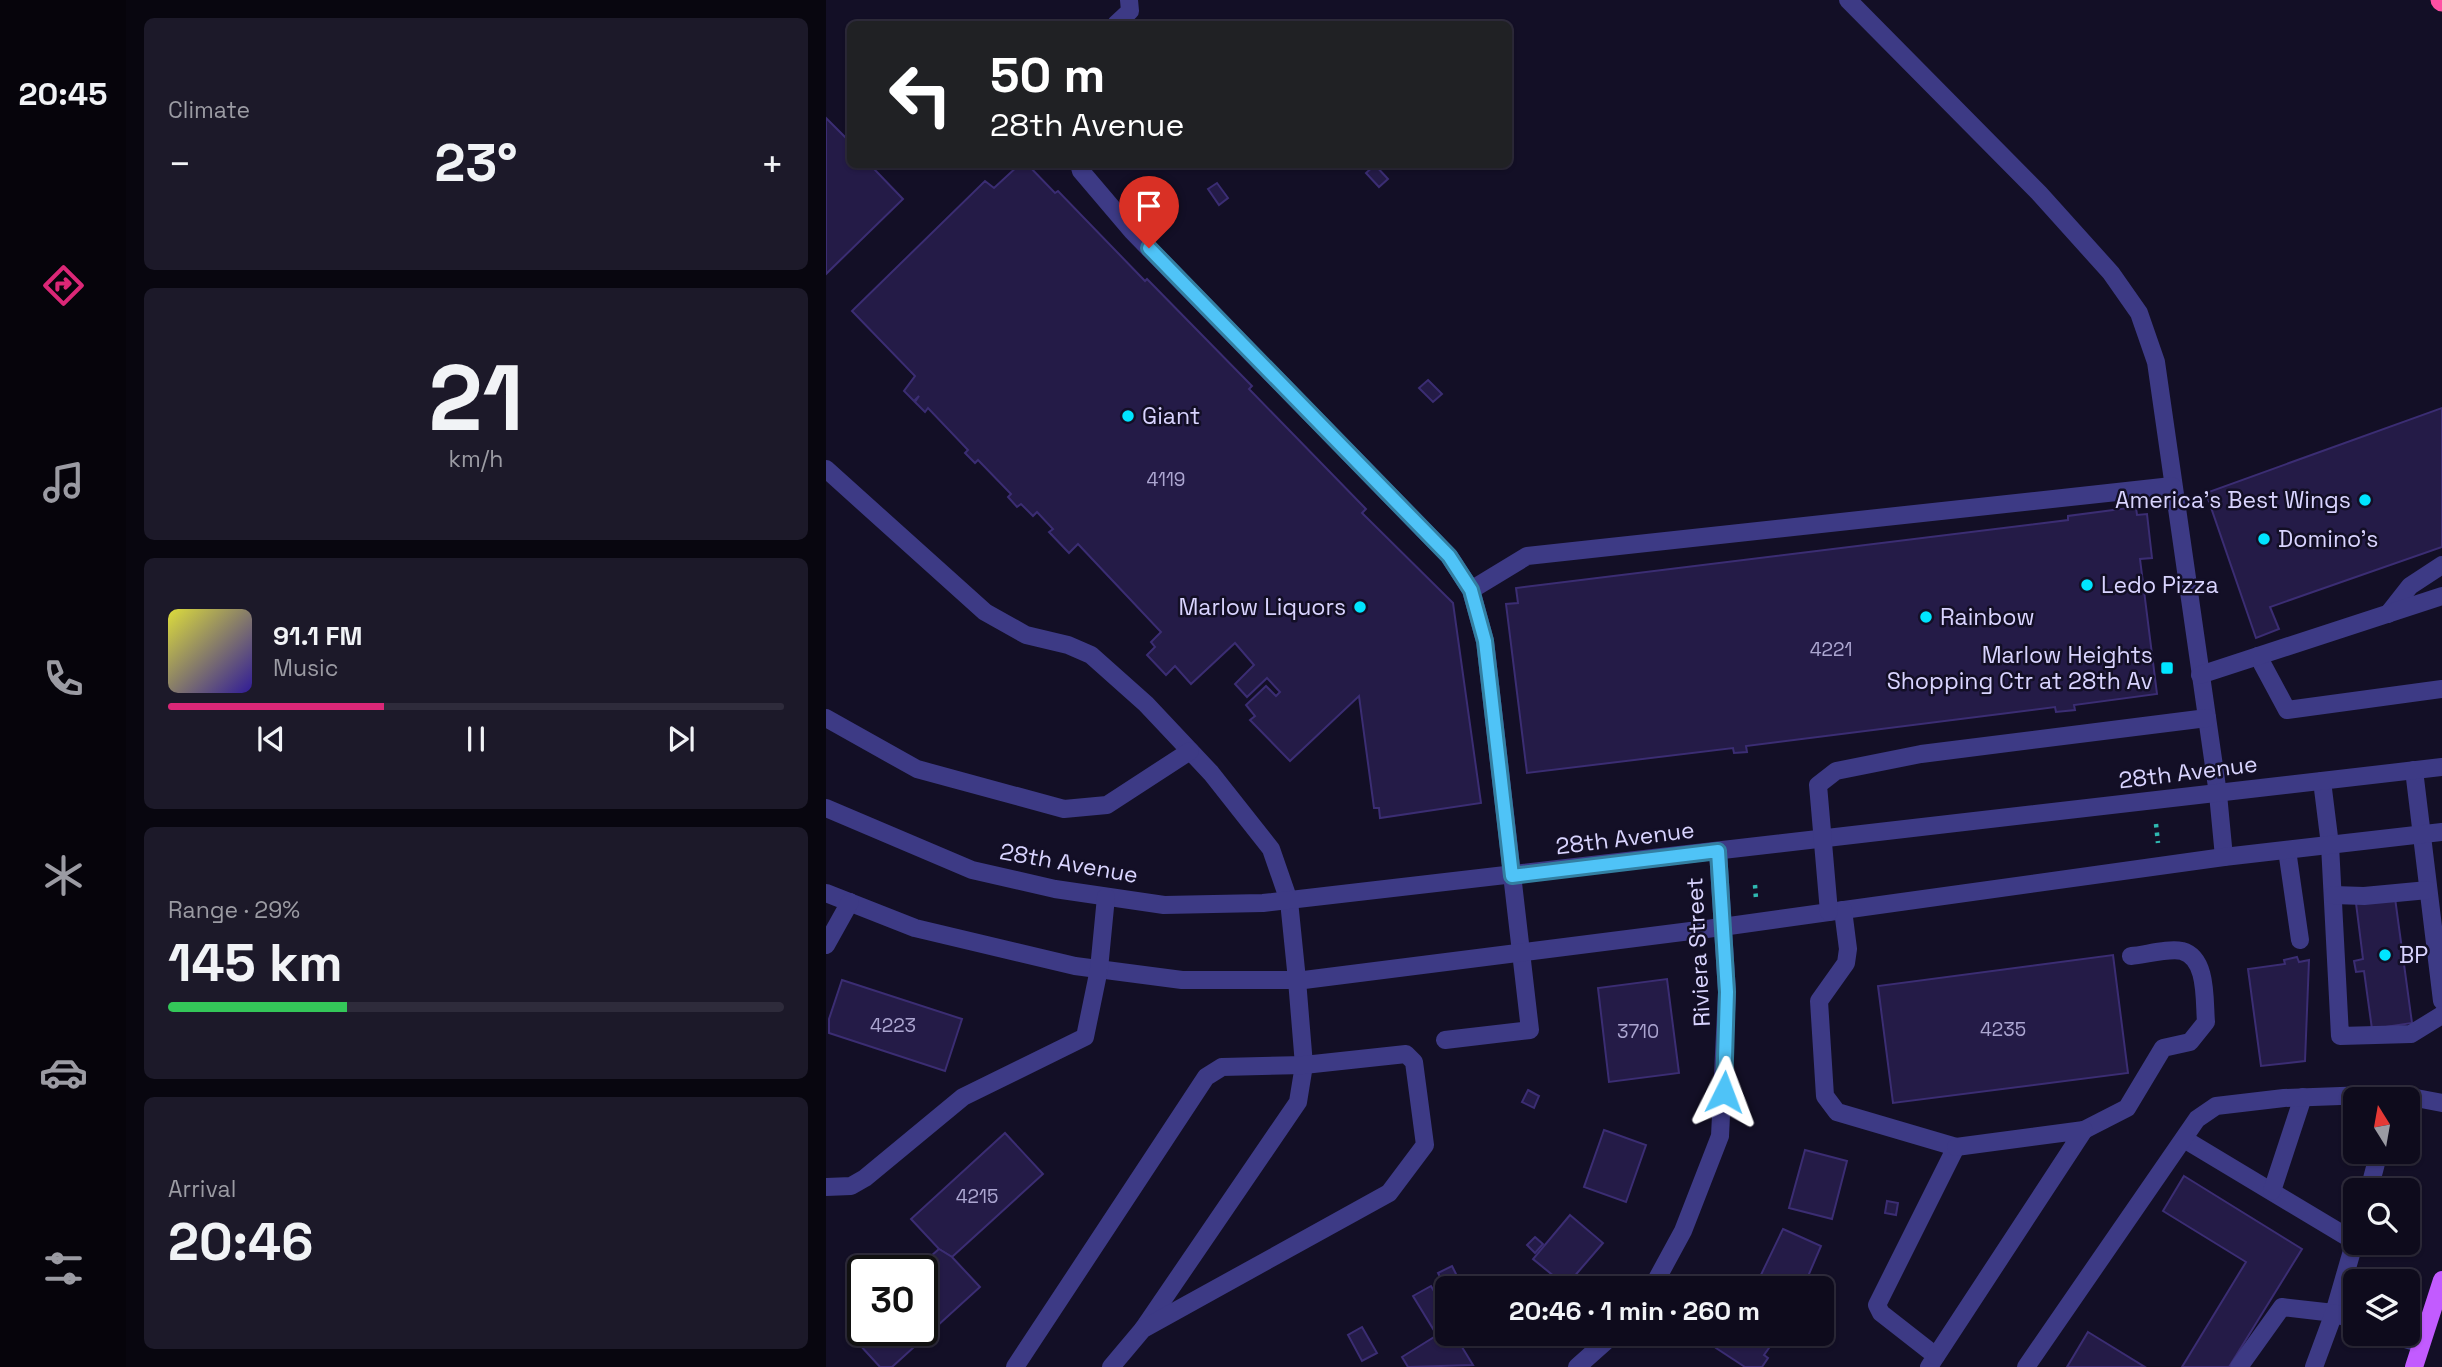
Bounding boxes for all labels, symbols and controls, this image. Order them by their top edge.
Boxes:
text: 50 m [990,44,1105,106]
icon: left [875,49,966,140]
text: 20:45 [19,74,107,114]
text: Climate [168,95,250,125]
text: 28th Avenue [990,105,1184,145]
text: 23° [435,130,518,196]
text: − [168,140,192,188]
text: + [760,140,784,188]
pin [1119,176,1179,248]
icon: arrive [1130,187,1168,225]
icon: directions [39,261,88,310]
text: 21 [428,340,524,457]
place label: Giant [1142,401,1200,431]
marker: Giant [1120,408,1136,424]
text: km/h [449,444,503,474]
icon: music [39,458,88,507]
house number: 4119 [1147,467,1185,492]
place label: America's Best Wings [2115,485,2351,515]
marker: America's Best Wings [2357,492,2373,508]
place label: Domino's [2278,524,2378,554]
marker: Domino's [2256,531,2272,547]
place label: Ledo Pizza [2101,570,2219,600]
marker: Ledo Pizza [2079,577,2095,593]
place label: Marlow Liquors [1178,592,1346,622]
marker: Marlow Liquors [1352,599,1368,615]
place label: Rainbow [1940,602,2035,632]
marker: Rainbow [1918,609,1934,625]
text: 91.1 FM [273,619,362,653]
house number: 4221 [1810,637,1852,662]
place label: Marlow Heights Shopping Ctr at 28th Av [1887,640,2153,696]
text: Music [273,653,338,683]
icon: phone [39,654,88,703]
marker: Marlow Heights Shopping Ctr at 28th Av [2159,660,2175,676]
icon: previous [252,720,290,758]
icon: pause [457,720,495,758]
icon: next [662,720,700,758]
street label: 28th Avenue [2117,749,2259,795]
street label: 28th Avenue [1554,815,1696,861]
street label: 28th Avenue [998,836,1140,890]
icon: climate [39,851,88,900]
street label: Riviera Street [1679,877,1717,1027]
text: Range · 29% [168,895,300,925]
text: 145 km [168,930,343,996]
place label: BP [2399,940,2428,970]
marker: BP [2377,947,2393,963]
house number: 4223 [870,1013,916,1038]
house number: 4235 [1980,1017,2026,1042]
house number: 3710 [1617,1019,1659,1044]
icon: car [39,1048,88,1097]
position arrow [1687,1055,1761,1129]
north arrow [2343,1087,2420,1164]
map controls [2343,1087,2420,1346]
text: Arrival [168,1174,236,1204]
button: search [2343,1178,2420,1255]
house number: 4215 [956,1184,998,1209]
text: 20:46 [168,1209,313,1275]
icon: filters [39,1244,88,1293]
speed limit sign: 30 [847,1255,938,1346]
button: layers [2343,1269,2420,1346]
text: 20:46 · 1 min · 260 m [1509,1294,1760,1328]

